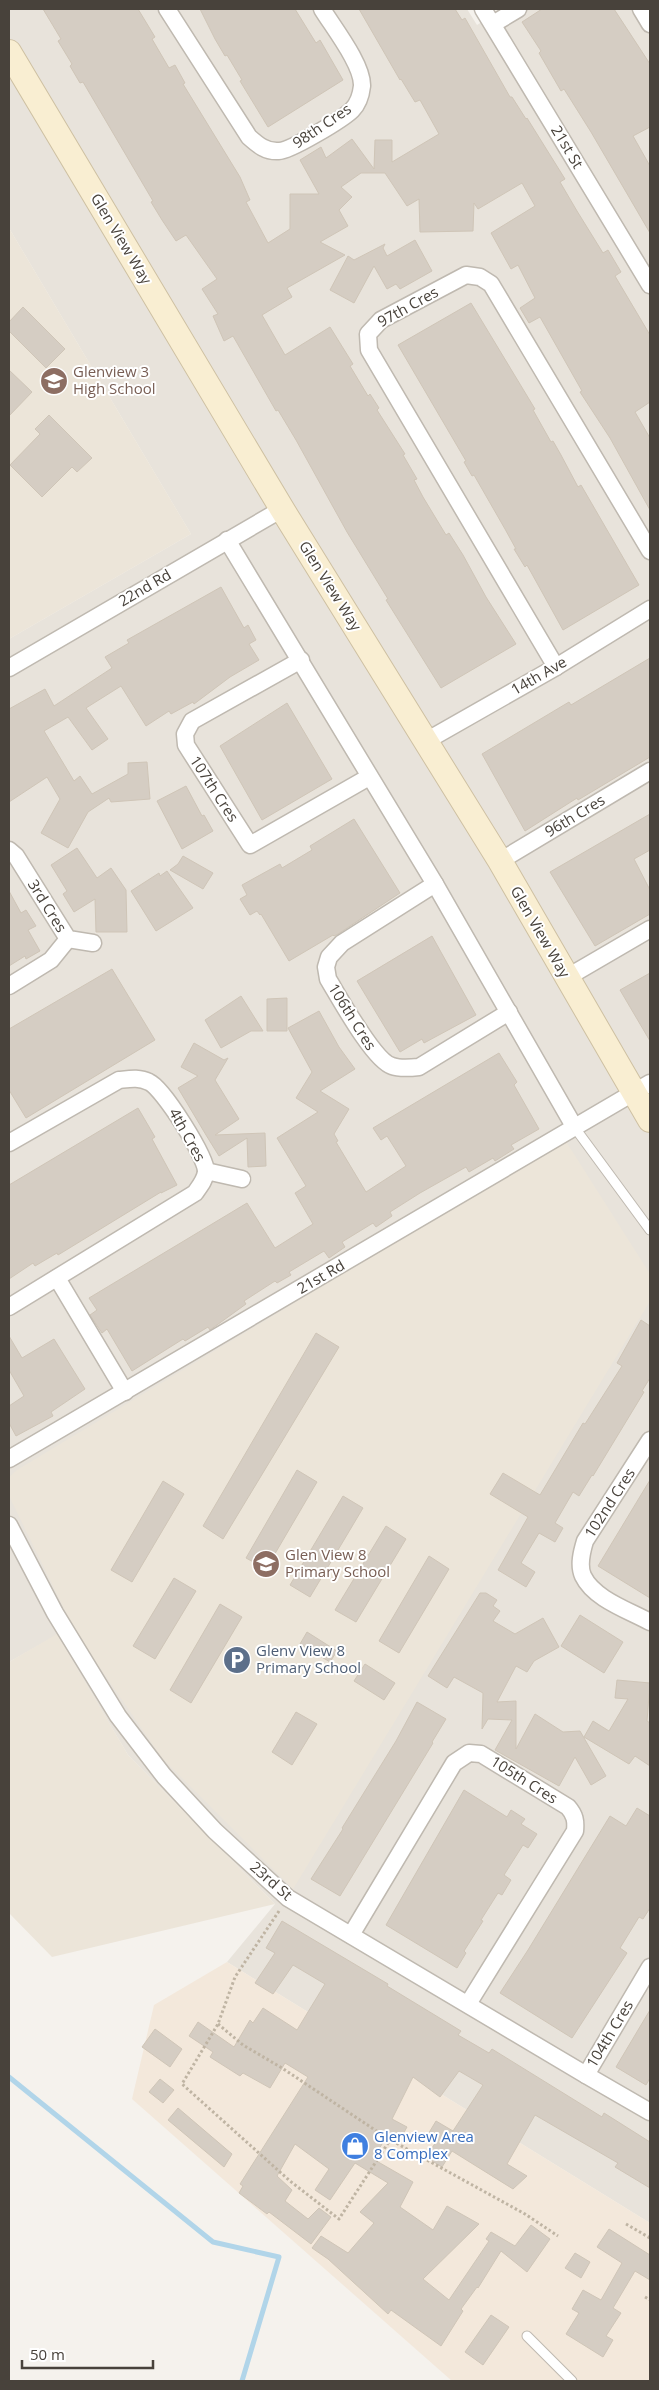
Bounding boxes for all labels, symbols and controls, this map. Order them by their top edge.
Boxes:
street label: 98th Cres [288,98,355,152]
street label: 21st St [547,121,589,172]
street label: Glen View Way [87,189,157,288]
street label: 97th Cres [373,281,442,331]
place label: Glenview 3 High School [73,361,156,398]
school or university icon: Glenview 3 High School [39,366,69,396]
street label: Glen View Way [295,537,367,635]
street label: 22nd Rd [114,564,175,610]
street label: 14th Ave [507,651,570,699]
street label: 107th Cres [186,751,244,825]
street label: 96th Cres [541,789,608,841]
street label: 3rd Cres [24,875,72,936]
street label: Glen View Way [507,882,575,981]
street label: 106th Cres [324,979,381,1054]
street label: 4th Cres [165,1104,211,1165]
street label: 21st Rd [293,1254,348,1298]
street label: 102nd Cres [579,1464,639,1541]
place label: Glen View 8 Primary School [285,1544,390,1581]
school or university icon: Glen View 8 Primary School [251,1549,281,1579]
place label: Glenv View 8 Primary School [256,1640,361,1677]
parking icon: Glenv View 8 Primary School [222,1645,252,1675]
street label: 105th Cres [487,1751,562,1808]
street label: 23rd St [246,1856,297,1904]
street label: 104th Cres [581,1996,637,2071]
place label: Glenview Area 8 Complex [374,2126,474,2163]
shop icon: Glenview Area 8 Complex [340,2131,370,2161]
scale bar [22,2338,154,2370]
text: 50 m [30,2344,65,2364]

